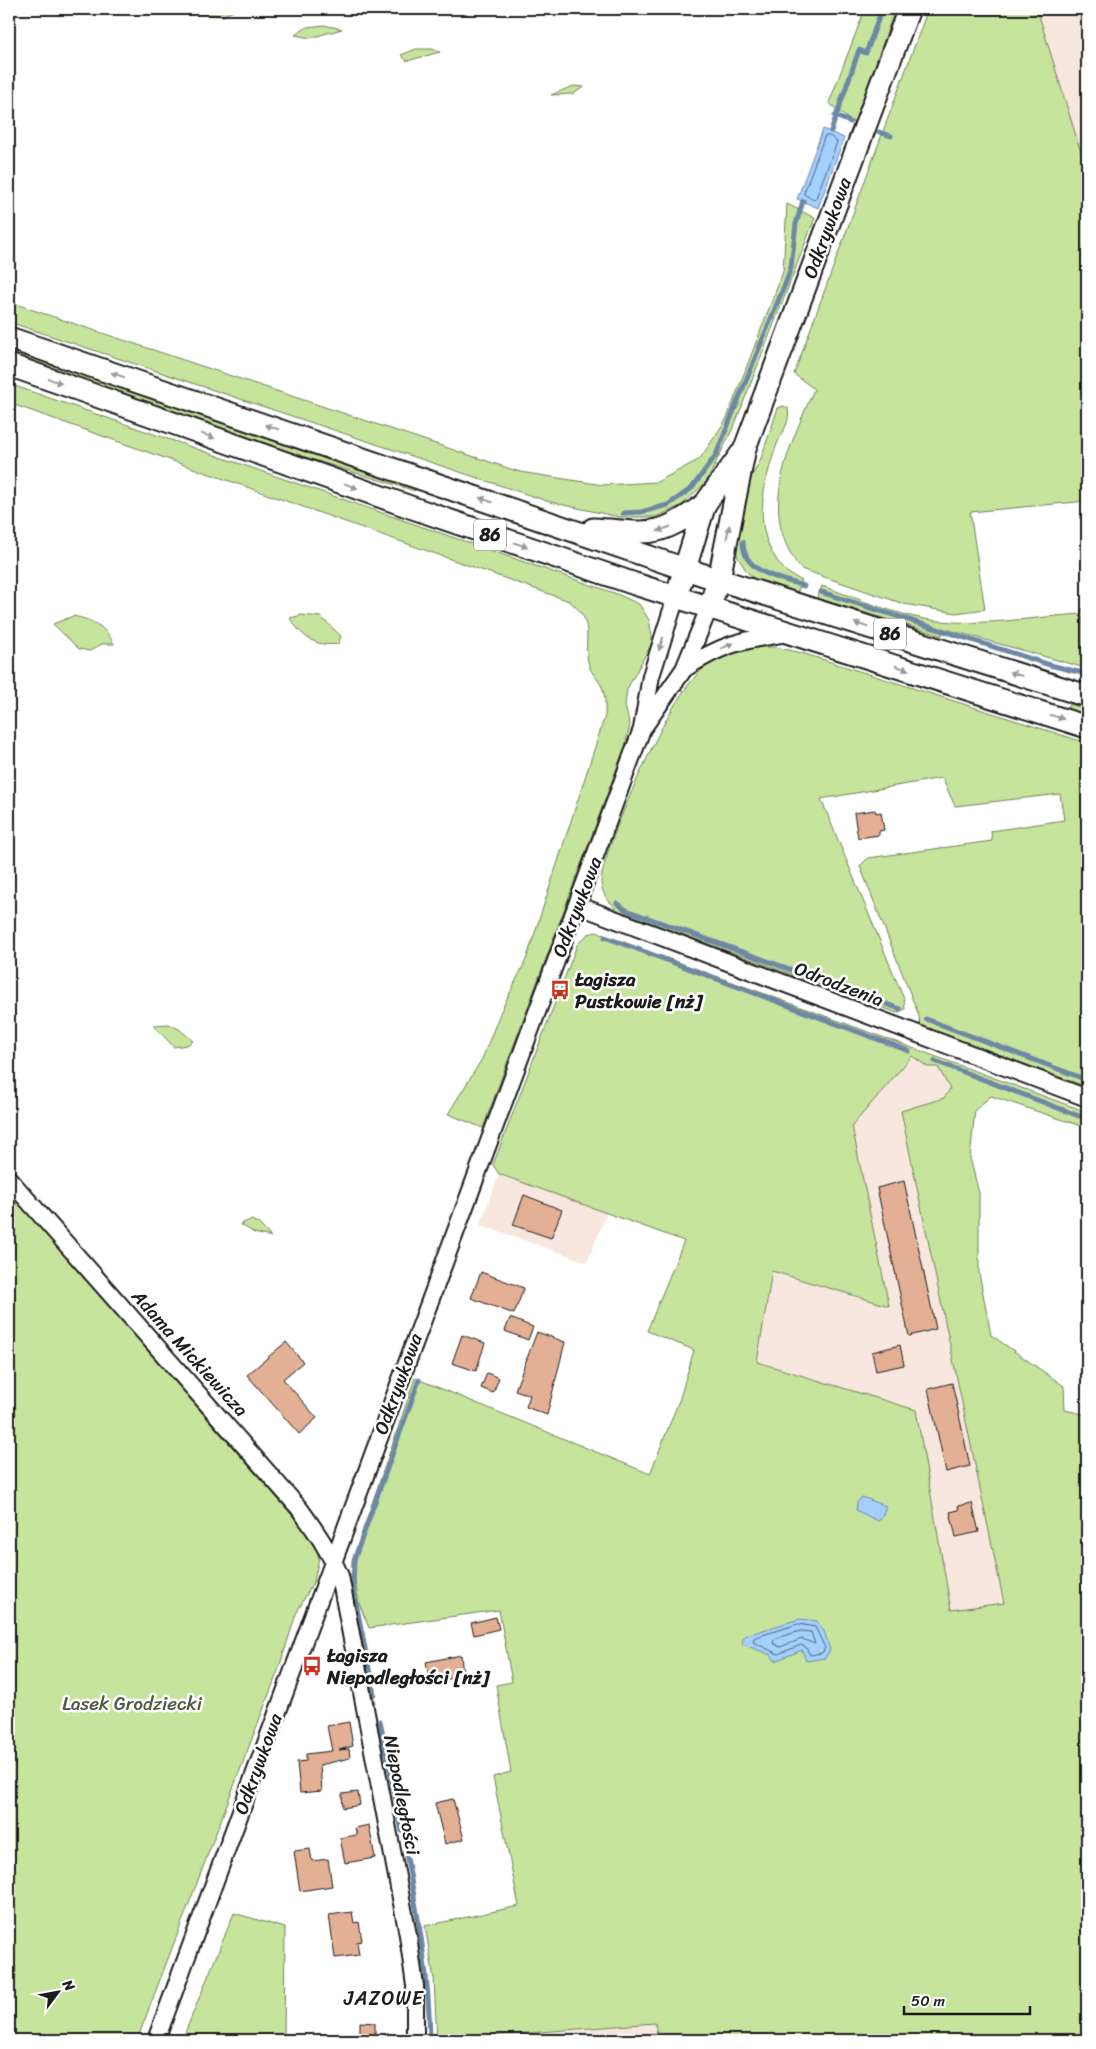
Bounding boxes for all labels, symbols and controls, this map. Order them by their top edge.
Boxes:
street label: Odkrywkowa [793,172,861,283]
one-way arrow [110,371,125,379]
one-way arrow [47,378,62,385]
one-way arrow [264,423,279,431]
one-way arrow [201,432,216,440]
one-way arrow [344,483,359,491]
one-way arrow [478,496,493,504]
road number: 86 [474,520,506,550]
one-way arrow [725,523,733,539]
one-way arrow [656,526,671,533]
one-way arrow [514,542,529,550]
road number: 86 [874,618,906,650]
one-way arrow [853,620,868,628]
one-way arrow [657,636,664,651]
one-way arrow [720,642,735,650]
one-way arrow [894,665,909,673]
one-way arrow [1008,669,1023,677]
one-way arrow [1049,714,1064,721]
street label: Odkrywkowa [543,851,611,962]
street label: Odrodzenia [789,952,889,1016]
place label: Łagisza Pustkowie [nż] [575,963,703,1018]
bus stop icon: Łagisza Pustkowie [nż] [549,979,571,1001]
street label: Adama Mickiewicza [123,1281,257,1425]
street label: Odkrywkowa [364,1328,432,1439]
place label: Łagisza Niepodległości [nż] [326,1639,491,1694]
bus stop icon: Łagisza Niepodległości [nż] [301,1655,323,1677]
park label: Lasek Grodziecki [62,1687,203,1720]
street label: Odkrywkowa [224,1708,292,1819]
street label: Niepodległości [374,1732,430,1859]
north arrow [32,1966,82,2016]
text: N [55,1974,82,1996]
district label: JAZOWE [343,1981,425,2016]
scale bar [904,1984,1030,2016]
text: 50 m [911,1988,946,2014]

